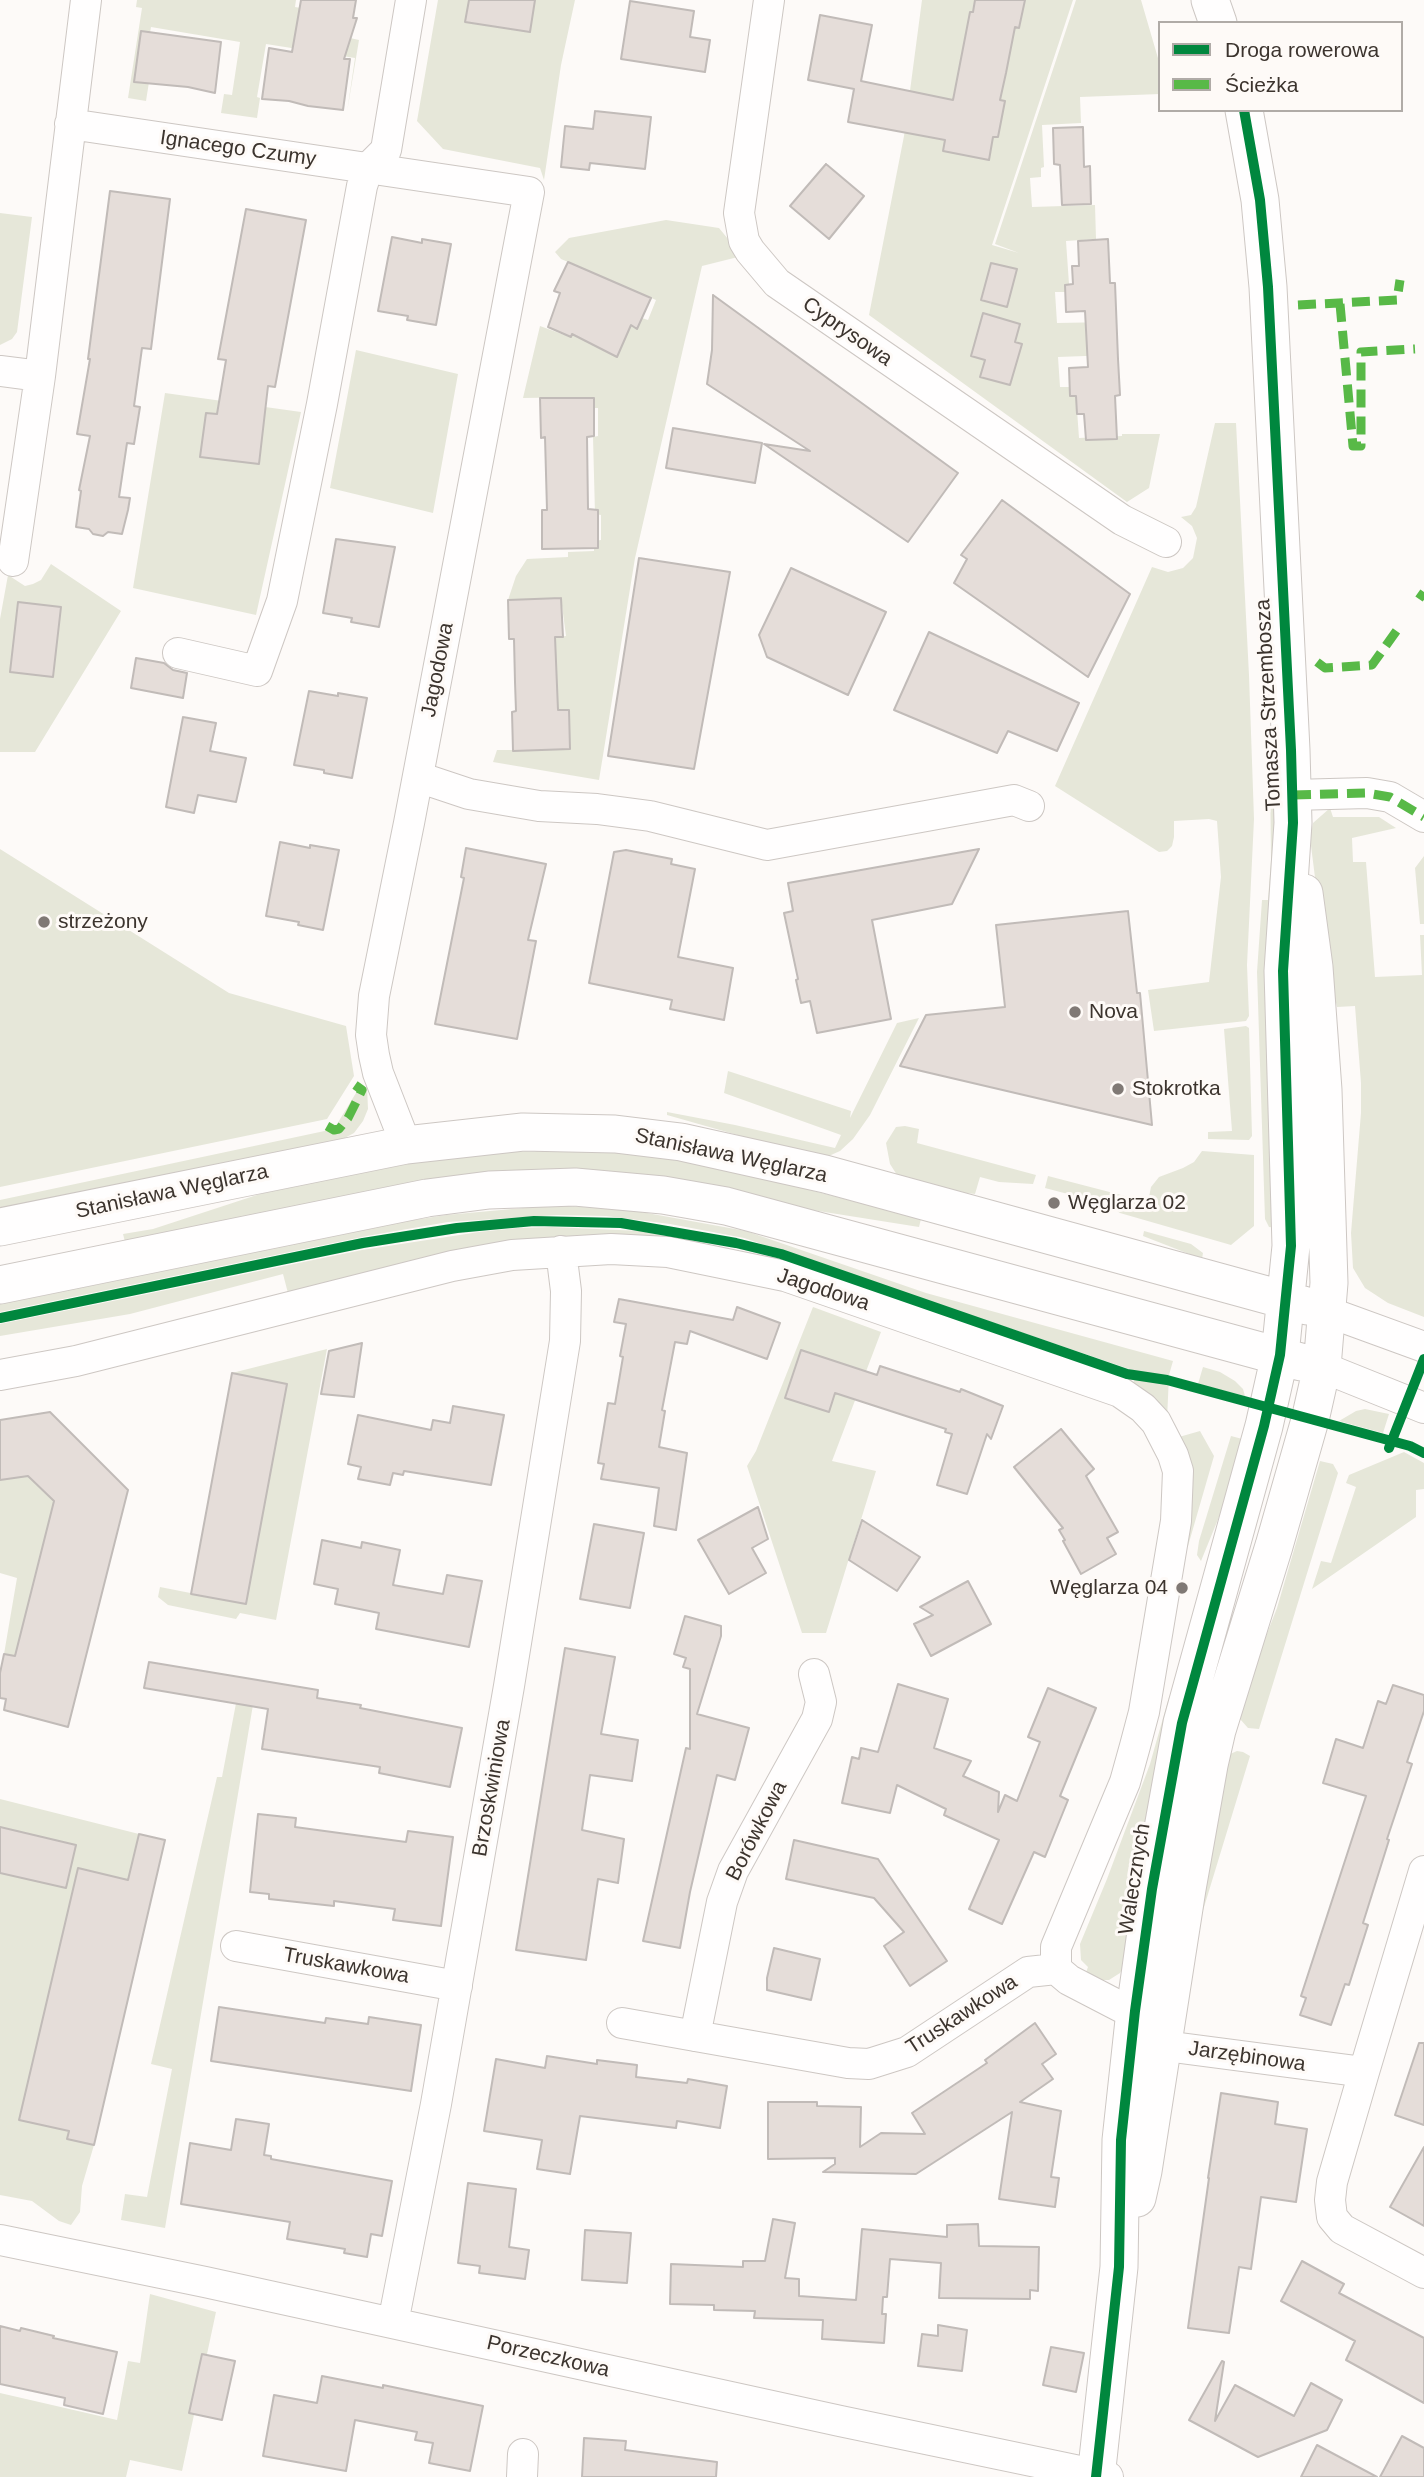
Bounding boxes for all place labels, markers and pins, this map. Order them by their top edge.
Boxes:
place label: strzeżony [58,909,148,935]
marker: strzeżony [36,914,52,930]
place label: Nova [1089,999,1138,1025]
marker: Nova [1067,1004,1083,1020]
place label: Stokrotka [1132,1076,1221,1102]
marker: Stokrotka [1110,1081,1126,1097]
place label: Węglarza 02 [1068,1190,1186,1216]
marker: Węglarza 02 [1046,1195,1062,1211]
place label: Węglarza 04 [1050,1575,1168,1601]
marker: Węglarza 04 [1174,1580,1190,1596]

